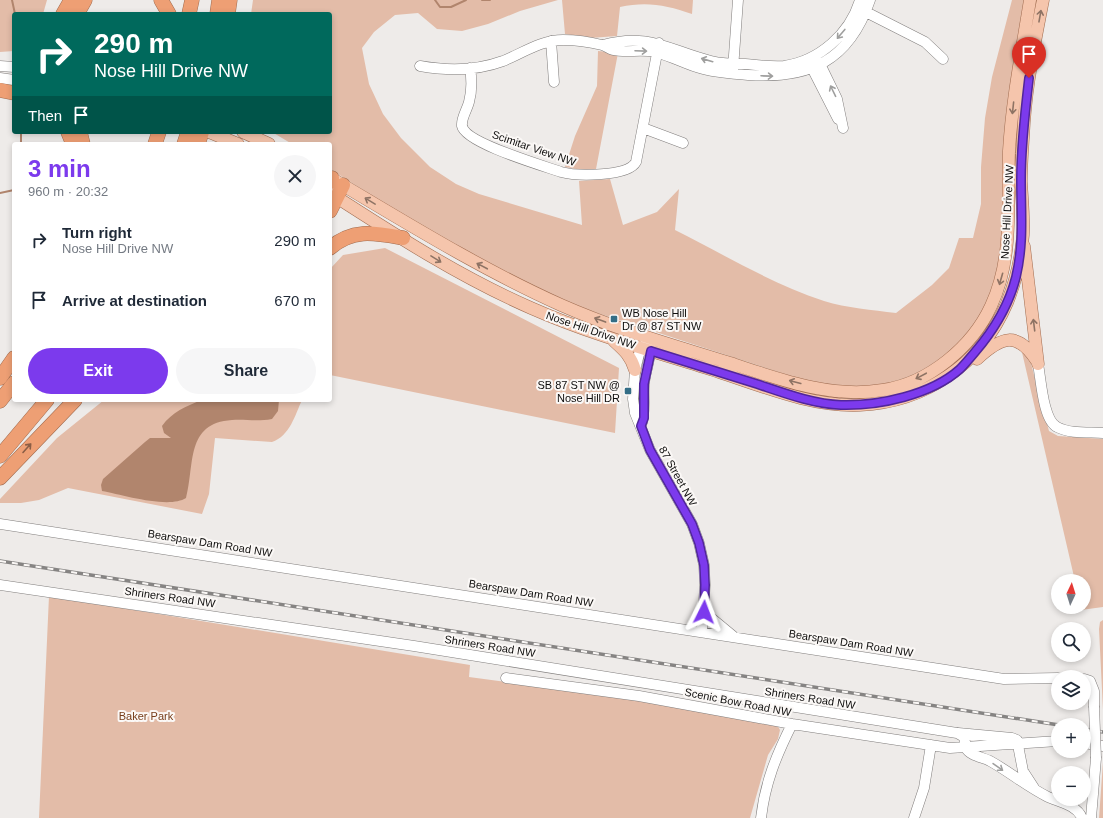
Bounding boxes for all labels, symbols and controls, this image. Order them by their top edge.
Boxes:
one-way arrow [1036,10,1044,23]
icon: right [28,28,80,80]
text: 290 m [94,28,173,59]
one-way arrow [836,28,845,39]
pin [1012,37,1046,78]
icon: arrive [1018,43,1040,65]
one-way arrow [634,47,647,54]
one-way arrow [701,56,714,63]
text: Nose Hill Drive NW [94,61,248,81]
one-way arrow [760,72,773,79]
one-way arrow [829,85,837,97]
one-way arrow [1009,101,1017,114]
icon: arrive [70,104,92,126]
text: Then [28,107,62,124]
street label: Scimitar View NW [491,128,578,168]
text: 3 min [28,155,91,182]
button: close [274,155,316,197]
street label: Nose Hill Drive NW [999,164,1015,259]
text: 960 m · 20:32 [28,184,108,199]
one-way arrow [364,196,376,204]
text: Turn right [62,224,132,241]
icon: right [28,229,50,251]
text: 290 m [274,232,316,249]
text: Nose Hill Drive NW [62,241,173,256]
one-way arrow [430,255,441,263]
one-way arrow [476,262,488,270]
one-way arrow [997,272,1004,285]
icon: arrive [28,289,50,311]
text: Arrive at destination [62,292,207,309]
text: 670 m [274,292,316,309]
place label: WB Nose Hill Dr @ 87 ST NW [622,307,702,332]
street label: Nose Hill Drive NW [545,309,638,351]
marker: WB Nose Hill Dr @ 87 ST NW [609,314,619,324]
one-way arrow [594,315,606,323]
one-way arrow [1031,319,1038,332]
button: Exit [28,348,168,394]
button: Share [176,348,316,394]
one-way arrow [915,373,927,381]
one-way arrow [789,378,802,386]
place label: SB 87 ST NW @ Nose Hill DR [538,379,620,404]
marker: SB 87 ST NW @ Nose Hill DR [623,386,633,396]
one-way arrow [22,444,31,454]
street label: 87 Street NW [657,444,700,508]
street label: Bearspaw Dam Road NW [147,527,274,559]
north arrow [1051,574,1091,614]
map controls [1051,574,1091,806]
street label: Bearspaw Dam Road NW [468,577,595,609]
street label: Shriners Road NW [124,585,217,609]
position arrow [683,591,725,633]
button: search [1051,622,1091,662]
street label: Bearspaw Dam Road NW [788,627,915,659]
street label: Shriners Road NW [444,633,537,659]
button: layers [1051,670,1091,710]
street label: Shriners Road NW [764,685,857,711]
street label: Scenic Bow Road NW [684,686,793,718]
park label: Baker Park [119,710,174,722]
button: + [1051,718,1091,758]
one-way arrow [993,763,1004,771]
button: − [1051,766,1091,806]

